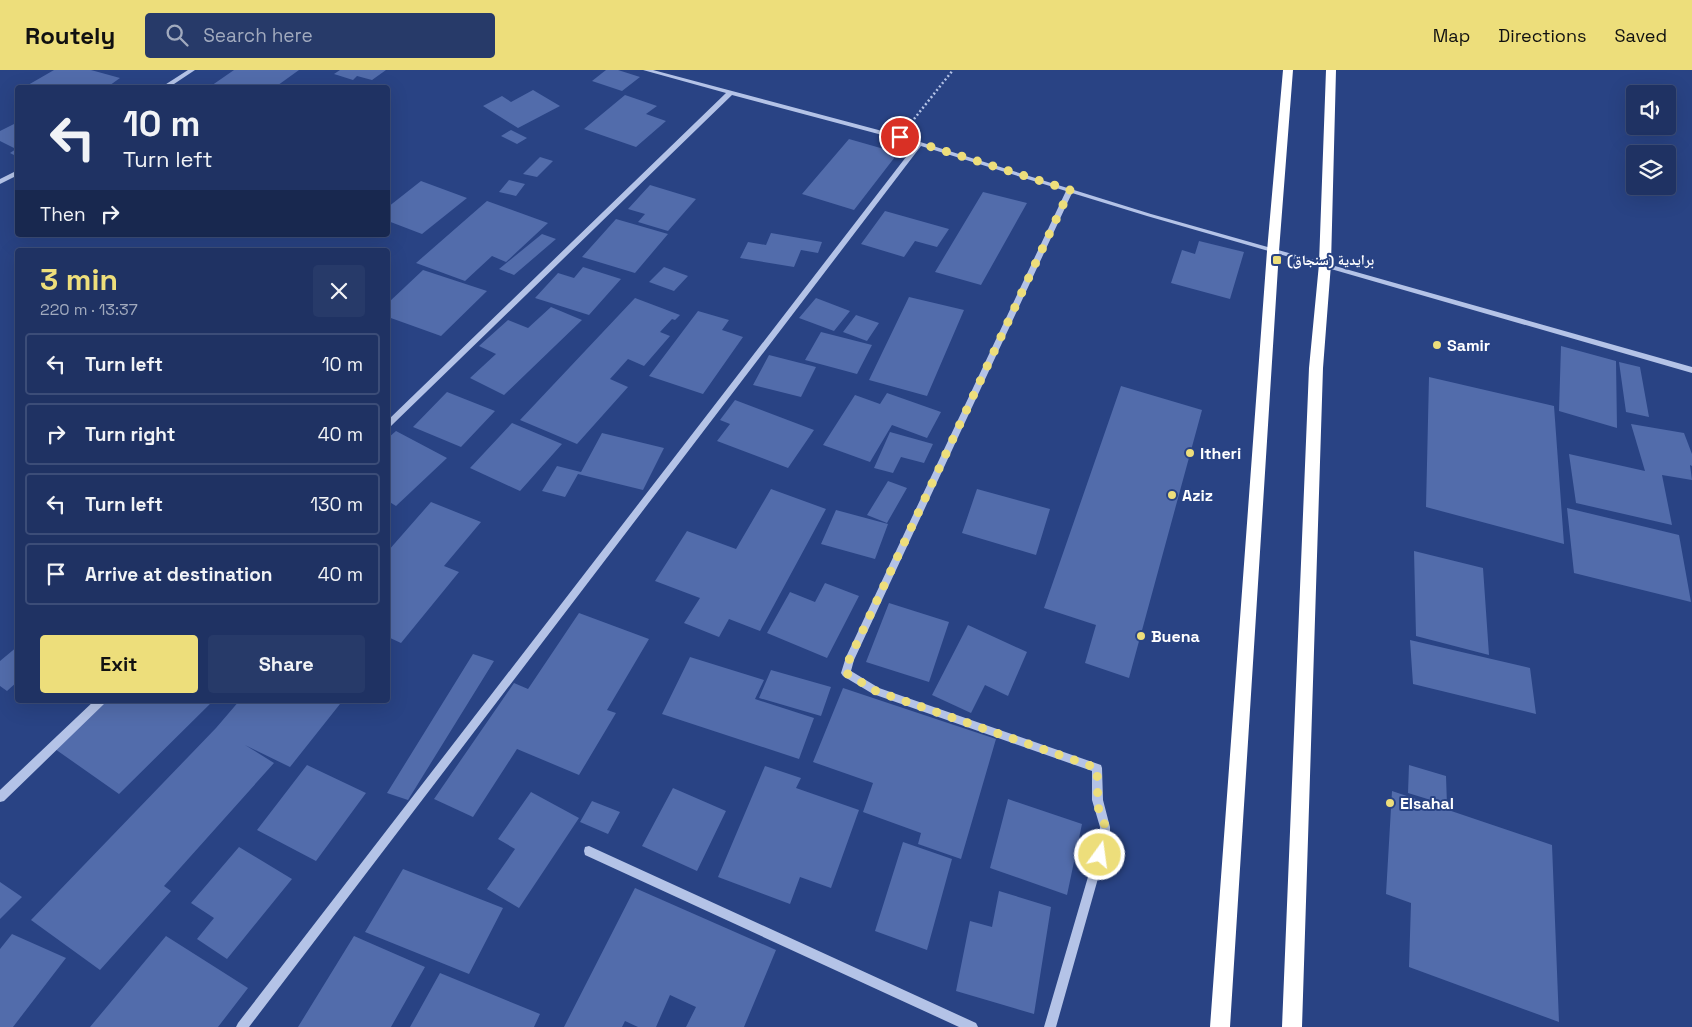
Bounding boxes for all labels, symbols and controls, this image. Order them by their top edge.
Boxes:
search box [145,13,495,58]
text: Routely [25,20,115,51]
icon: search [163,21,191,49]
text: Search here [203,23,313,48]
text: Map [1433,24,1470,47]
text: Directions [1498,24,1587,47]
text: Saved [1615,24,1667,47]
map controls [1626,85,1676,195]
button: sound [1626,85,1676,135]
text: 10 m [123,102,200,146]
icon: left [40,105,105,170]
pin [879,116,921,158]
icon: arrive [886,123,914,151]
text: Turn left [123,145,213,173]
button: layers [1626,145,1676,195]
icon: right [96,200,124,228]
text: Then [40,202,86,227]
place label: برايدية (سنجاق) [1287,251,1374,269]
marker: برايدية (سنجاق) [1271,254,1283,266]
text: 3 min [40,260,118,299]
button: close [313,265,365,317]
text: 220 m · 13:37 [40,299,138,320]
place label: Samir [1447,335,1490,356]
marker: Samir [1431,339,1443,351]
icon: left [42,350,70,378]
text: Turn left [85,352,163,377]
text: 10 m [322,352,363,377]
icon: right [42,420,70,448]
text: Turn right [85,422,175,447]
text: 40 m [318,422,363,447]
place label: Itheri [1200,443,1241,464]
marker: Itheri [1184,447,1196,459]
place label: Aziz [1182,485,1213,506]
marker: Aziz [1166,489,1178,501]
icon: left [42,490,70,518]
text: Turn left [85,492,163,517]
text: 130 m [310,492,363,517]
icon: arrive [42,560,70,588]
text: Arrive at destination [85,562,273,587]
text: 40 m [318,562,363,587]
place label: Buena [1151,626,1200,647]
marker: Buena [1135,630,1147,642]
button: Exit [40,635,198,693]
button: Share [208,635,365,693]
place label: Elsahal [1400,793,1454,814]
marker: Elsahal [1384,797,1396,809]
position arrow [1073,828,1125,880]

